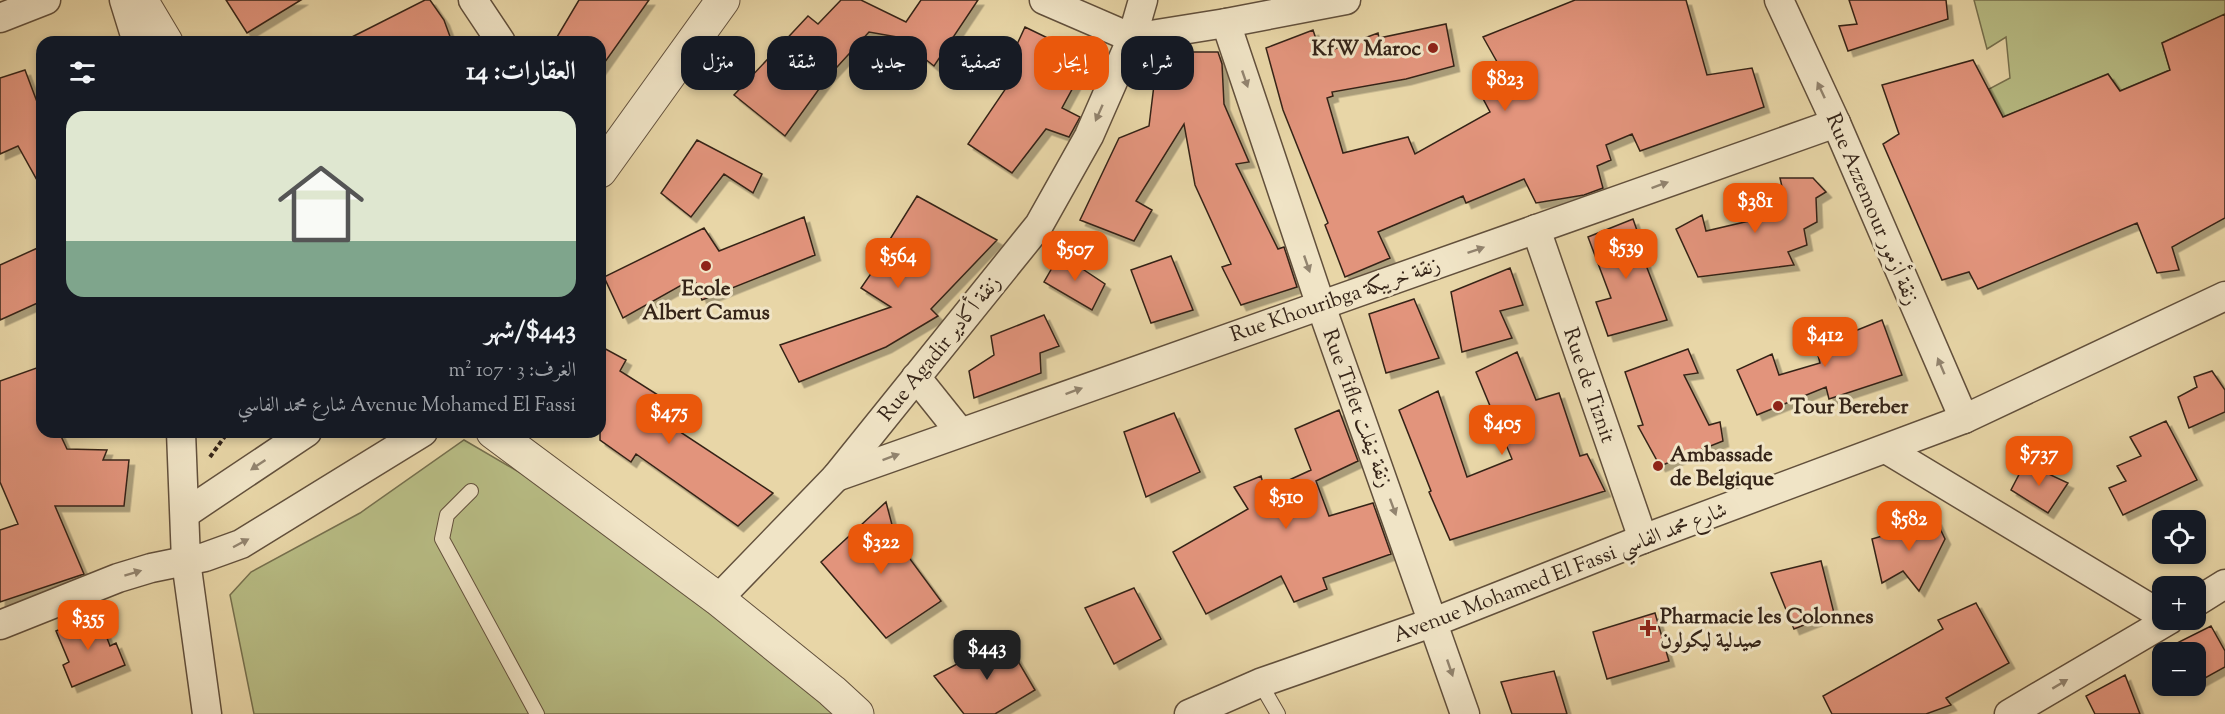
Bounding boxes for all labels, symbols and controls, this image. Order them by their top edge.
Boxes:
place label: KfW Maroc [1312,35,1422,65]
chip: منزل [681,36,755,90]
chip: شقة [767,36,837,90]
chip: جديد [849,36,927,90]
chip: تصفية [939,36,1022,90]
chip: إيجار [1034,36,1109,90]
chip: شراء [1121,36,1194,90]
marker: KfW Maroc [1426,41,1440,55]
text: العقارات: 14 [466,54,576,91]
icon: filters [66,56,99,89]
pin: $823 [1469,61,1541,112]
text: $823 [1486,66,1524,95]
one-way arrow [1241,70,1250,88]
one-way arrow [1816,82,1825,99]
one-way arrow [1094,104,1103,122]
street label: Rue Azzemour زنقة أزمور [1817,108,1927,311]
icon: home [267,150,375,258]
one-way arrow [1651,180,1669,190]
pin: $381 [1719,183,1791,234]
text: $381 [1737,188,1773,217]
pin: $539 [1590,229,1662,280]
pin: $507 [1039,231,1111,282]
text: $539 [1608,234,1644,263]
text: $507 [1056,236,1094,265]
pin: $564 [862,238,934,289]
text: $564 [879,243,917,272]
one-way arrow [1467,244,1485,254]
street label: Rue Khouribga زنقة خريبكة [1226,251,1445,351]
one-way arrow [1303,255,1312,273]
marker: Ecole Albert Camus [699,259,713,273]
street label: Rue Agadir زنقة أكادير [871,268,1009,429]
place label: Ecole Albert Camus [642,275,770,329]
text: $443/شهر [485,313,576,350]
pin: $412 [1789,317,1861,368]
text: $412 [1807,322,1843,351]
street label: Rue de Tiznit [1554,324,1622,447]
street label: Rue Tiflet زنقة تيفلت [1313,325,1399,492]
text: الغرف: 3 · 107 m² [448,357,576,386]
one-way arrow [1936,357,1945,374]
one-way arrow [1065,386,1083,396]
text: Avenue Mohamed El Fassi شارع محمد الفاسي [238,392,576,421]
place label: Tour Bereber [1790,393,1909,423]
pin: $475 [633,394,705,445]
text: $475 [650,399,688,428]
marker: Tour Bereber [1771,399,1785,413]
pin: $405 [1466,405,1538,456]
text: $405 [1483,410,1521,439]
pin: $737 [2003,436,2075,487]
place label: Ambassade de Belgique [1670,441,1774,495]
text: $737 [2020,441,2058,470]
one-way arrow [882,452,900,462]
one-way arrow [250,459,266,470]
marker: Ambassade de Belgique [1651,459,1665,473]
pin: $510 [1250,479,1322,530]
text: $510 [1269,484,1303,513]
street label: Avenue Mohamed El Fassi شارع محمد الفاسي [1389,496,1733,654]
one-way arrow [1388,498,1398,516]
pin: $582 [1873,501,1945,552]
text: $582 [1891,506,1927,535]
map controls [2152,510,2206,696]
button: locate [2152,510,2206,564]
pin: $322 [845,524,917,575]
text: $322 [862,529,900,558]
one-way arrow [233,538,250,548]
one-way arrow [124,568,142,577]
button: + [2152,576,2206,630]
pin: $355 [52,600,124,651]
place label: Pharmacie les Colonnes صيدلية ليكولون [1660,603,1873,657]
text: $355 [72,605,104,634]
marker: Pharmacie les Colonnes صيدلية ليكولون [1641,621,1655,635]
pin: $443 [951,630,1023,681]
text: $443 [968,635,1006,664]
button: − [2152,642,2206,696]
one-way arrow [1445,659,1455,677]
one-way arrow [2051,680,2068,690]

